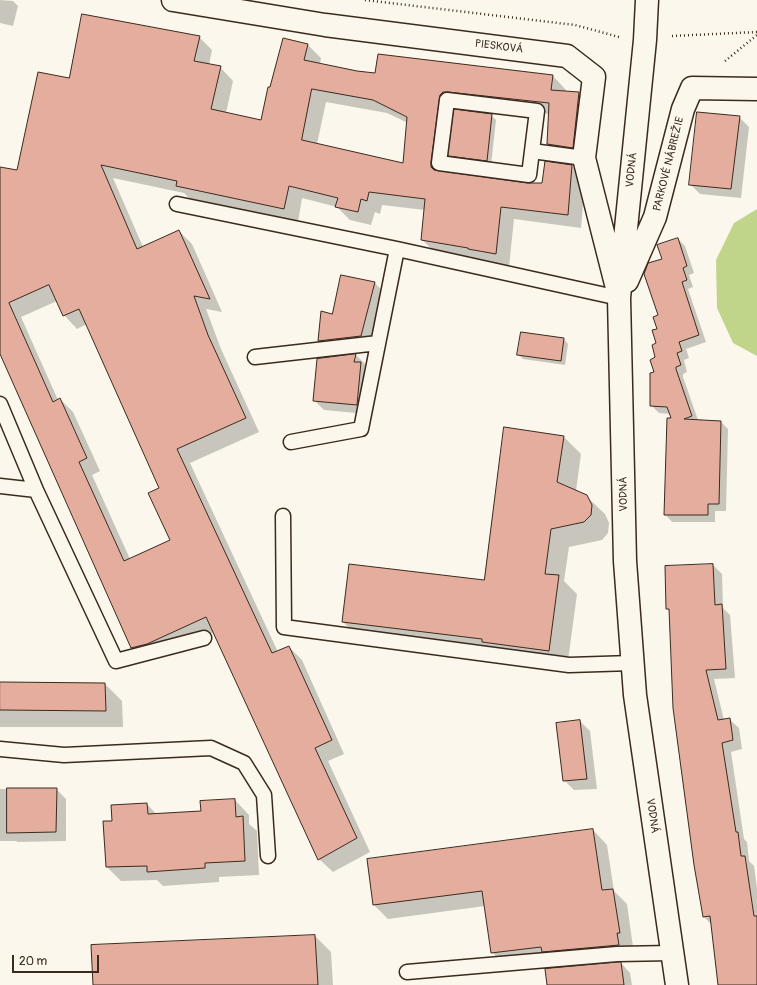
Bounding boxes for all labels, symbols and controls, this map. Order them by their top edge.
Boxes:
street label: PIESKOVÁ [474,37,524,57]
street label: PARKOVÉ NÁBREŽIE [651,115,687,213]
street label: VODNÁ [624,152,640,188]
street label: VODNÁ [617,476,631,512]
street label: VODNÁ [643,798,661,834]
scale bar [14,947,101,973]
text: 20 m [19,954,47,969]

